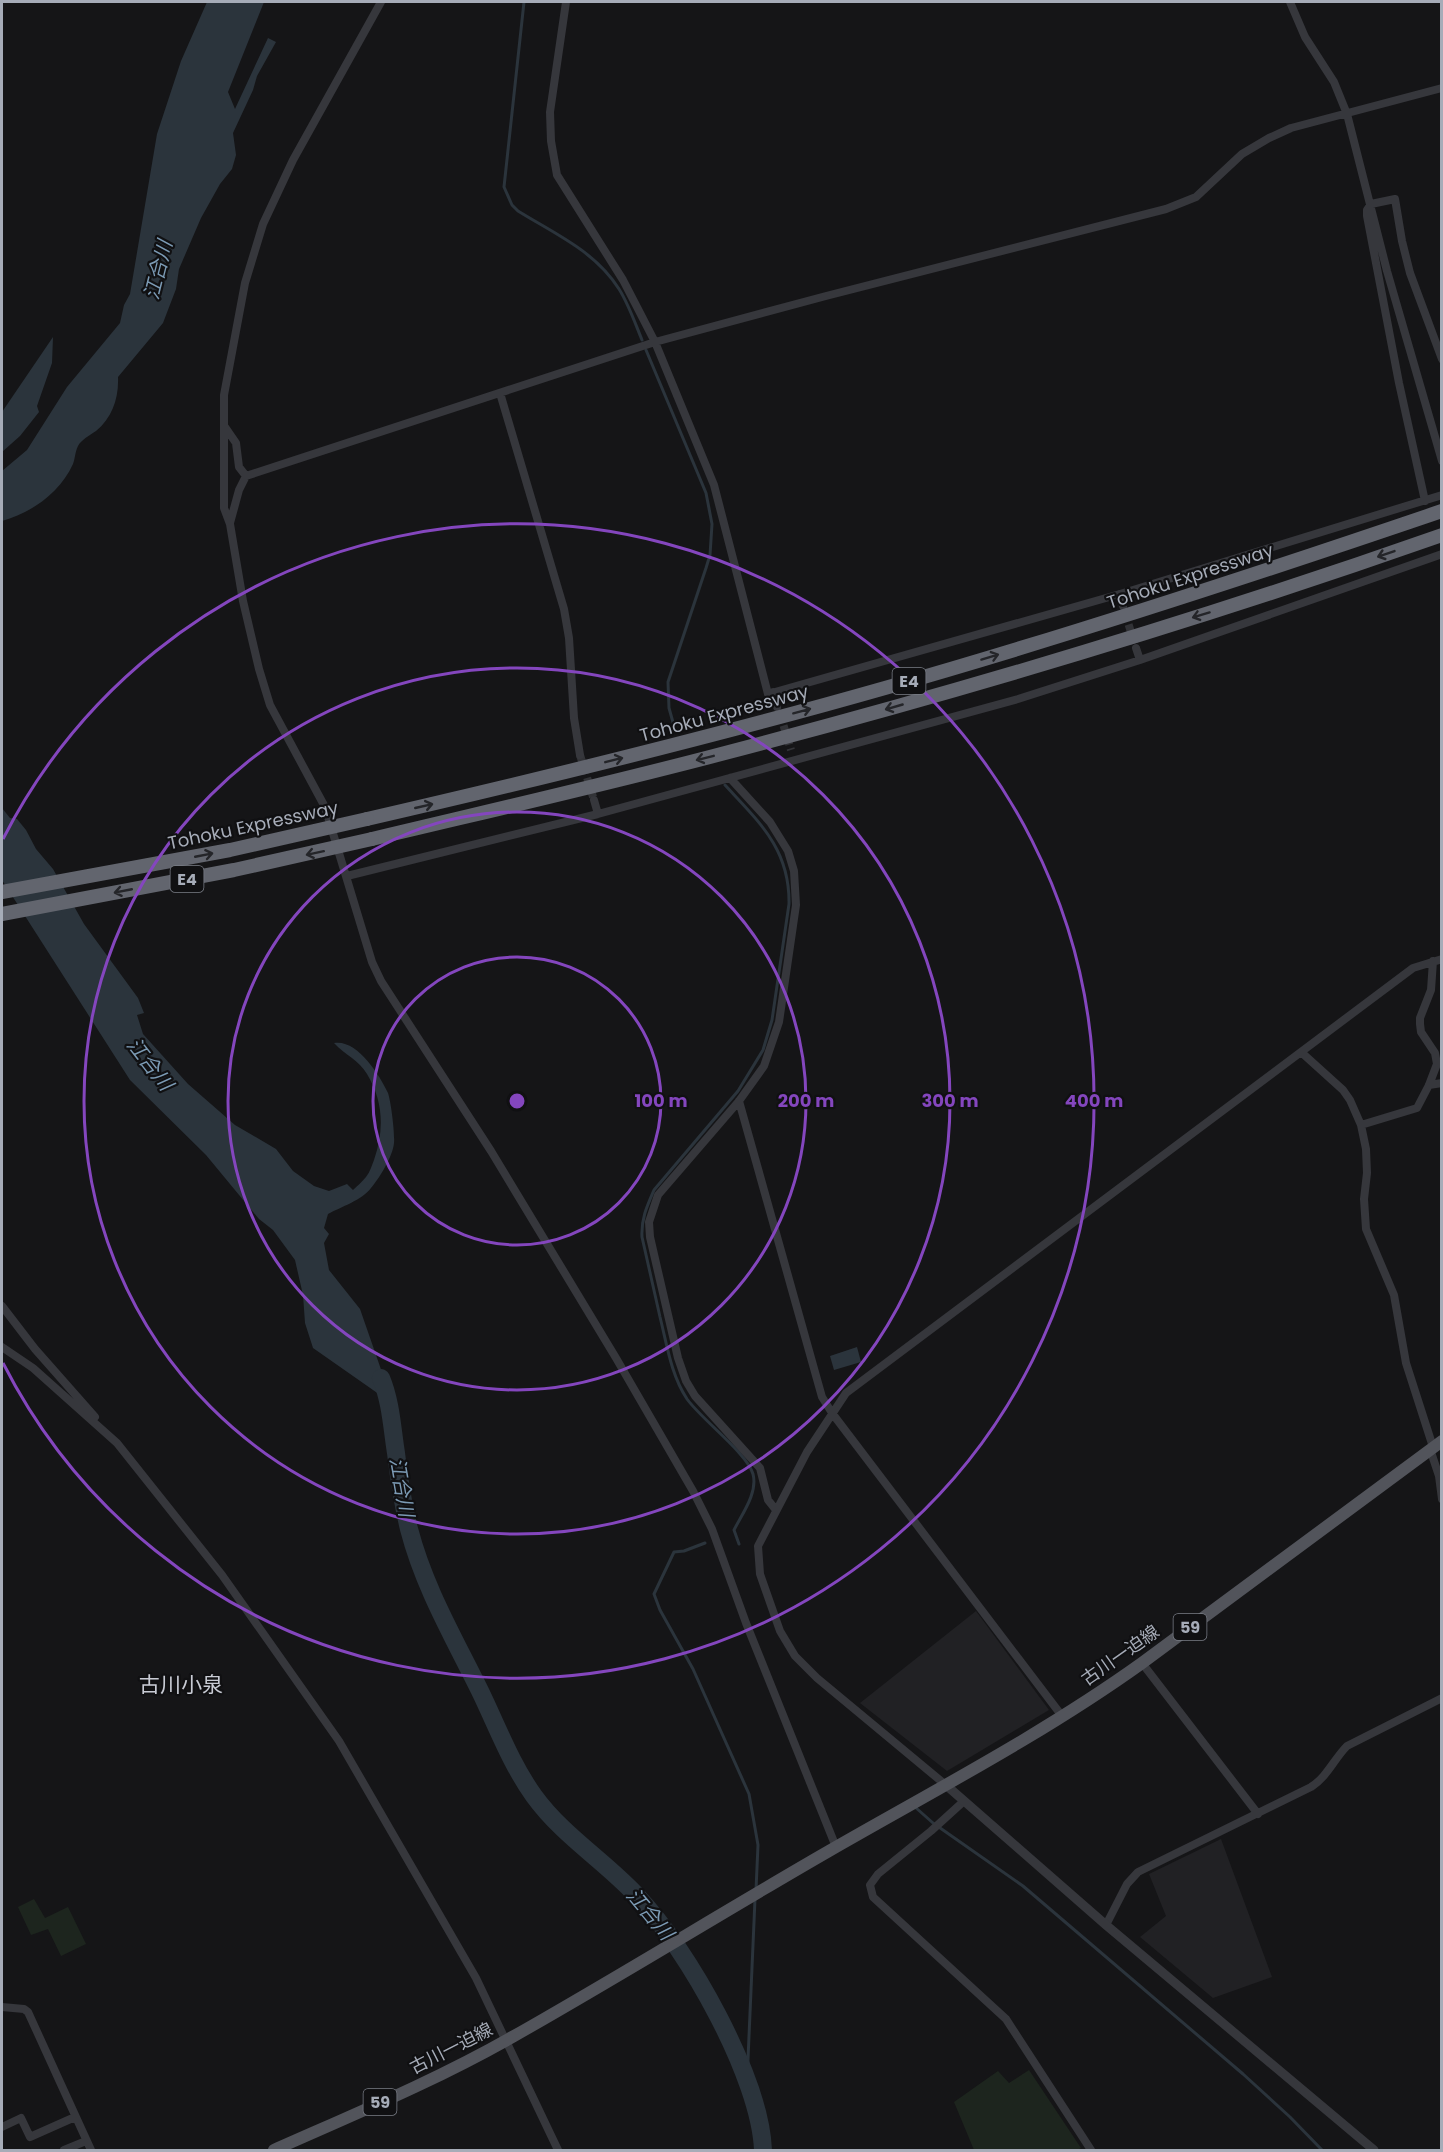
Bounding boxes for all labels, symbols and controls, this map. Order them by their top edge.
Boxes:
water label: 江合川 [137,236,179,302]
street label: Tohoku Expressway [1104,537,1276,615]
one-way arrow [1377,549,1396,560]
one-way arrow [1192,610,1211,621]
one-way arrow [980,651,999,662]
road number: E4 [892,668,926,694]
street label: Tohoku Expressway [637,678,811,748]
one-way arrow [885,702,904,714]
one-way arrow [792,705,811,716]
one-way arrow [696,753,715,765]
one-way arrow [604,754,623,766]
street label: Tohoku Expressway [165,795,341,855]
one-way arrow [414,800,433,811]
one-way arrow [305,847,324,859]
one-way arrow [193,849,213,860]
road number: E4 [170,866,204,892]
one-way arrow [114,886,134,897]
water label: 江合川 [120,1032,181,1098]
text: 100 m [634,1088,688,1113]
text: 200 m [778,1088,834,1113]
text: 300 m [921,1088,979,1113]
text: 400 m [1065,1088,1123,1113]
centre of rings [507,1091,527,1111]
water label: 江合川 [383,1455,421,1521]
road number: 59 [1174,1614,1206,1640]
street label: 古川一迫線 [1076,1619,1164,1691]
district label: 古川小泉 [139,1670,223,1699]
water label: 江合川 [620,1882,681,1948]
street label: 古川一迫線 [405,2016,497,2080]
road number: 59 [364,2089,397,2115]

